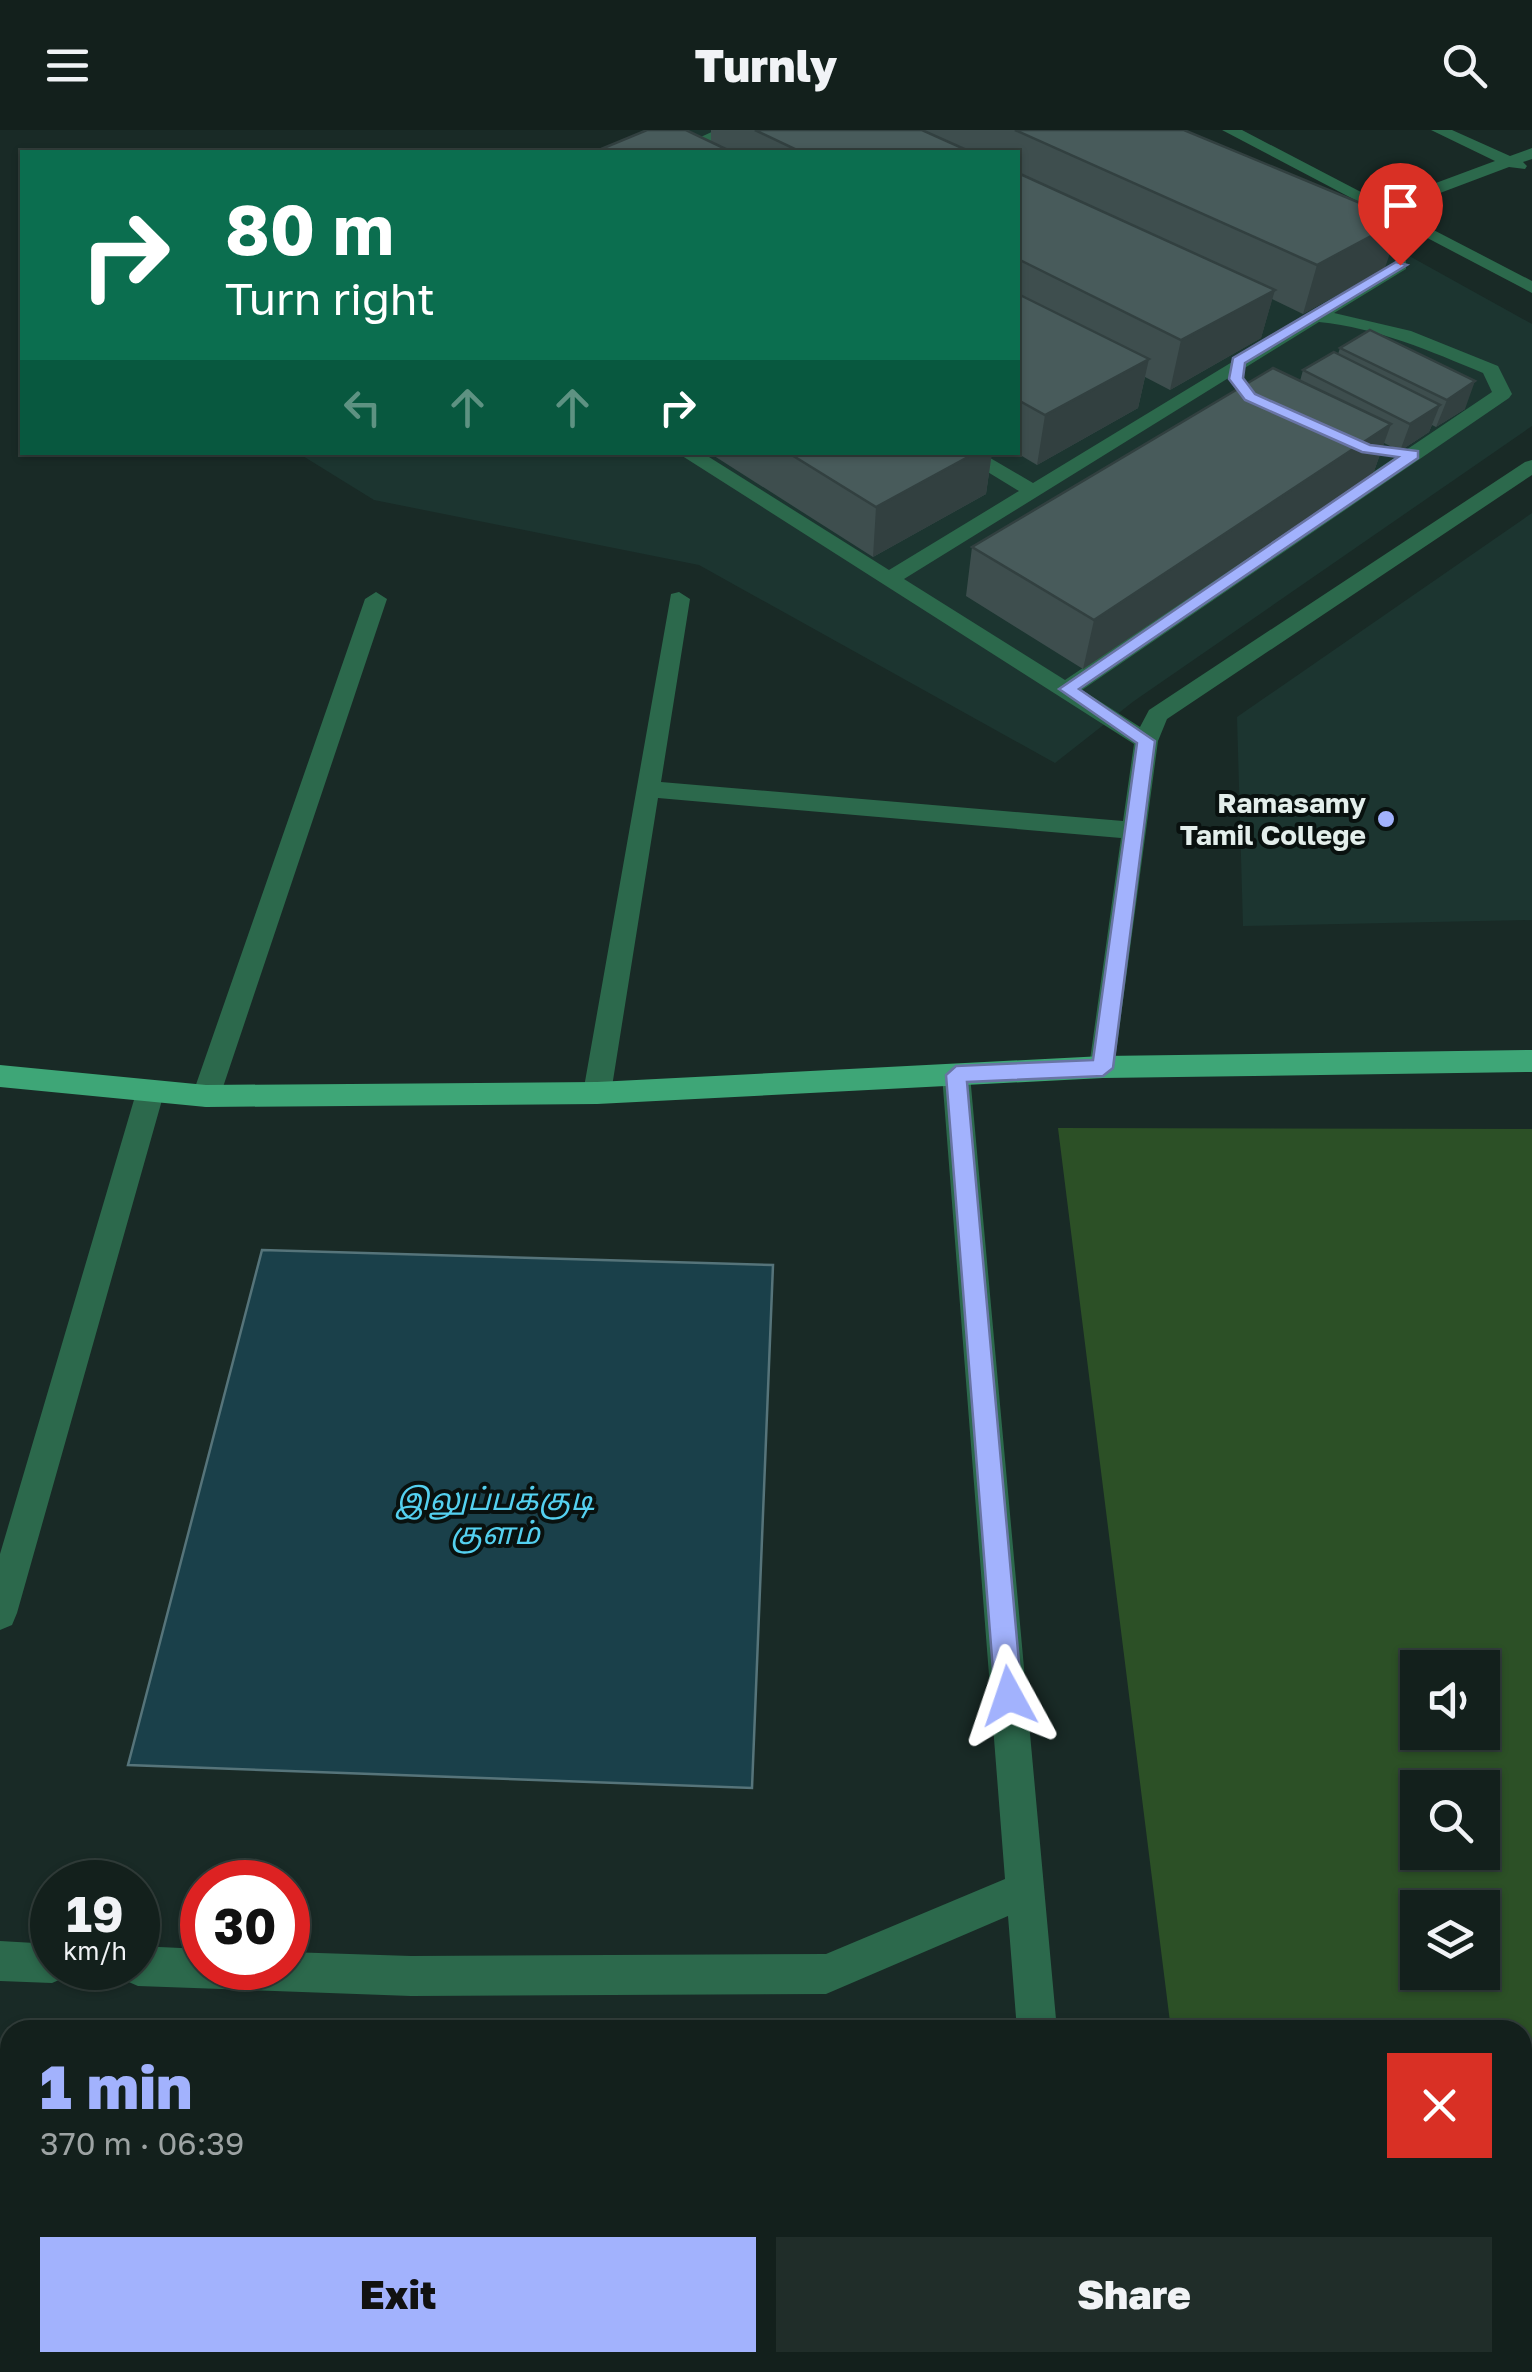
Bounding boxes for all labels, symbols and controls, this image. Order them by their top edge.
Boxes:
icon: menu [40,38,95,93]
text: Turnly [695,38,837,92]
icon: search [1437,38,1492,93]
pin [1358,163,1443,266]
icon: arrive [1373,178,1428,233]
text: 80 m [225,186,394,270]
icon: right [60,190,190,320]
text: Turn right [225,271,435,325]
icon: left [335,380,390,435]
icon: ahead [440,380,495,435]
icon: ahead [545,380,600,435]
icon: right [650,380,705,435]
place label: Ramasamy Tamil College [1180,786,1366,851]
marker: Ramasamy Tamil College [1375,808,1397,830]
water label: இலுப்பக்குடி குளம் [396,1481,594,1554]
position arrow [957,1644,1061,1748]
map controls [1400,1650,1500,1990]
button: sound [1400,1650,1500,1750]
button: search [1400,1770,1500,1870]
speed limit sign: 30 [180,1860,310,1990]
text: 19 [66,1883,124,1943]
button: layers [1400,1890,1500,1990]
text: km/h [63,1935,127,1966]
text: 1 min [40,2050,192,2122]
button: close [1387,2053,1492,2158]
text: 370 m · 06:39 [40,2124,244,2162]
button: Exit [40,2237,756,2352]
button: Share [776,2237,1492,2352]

